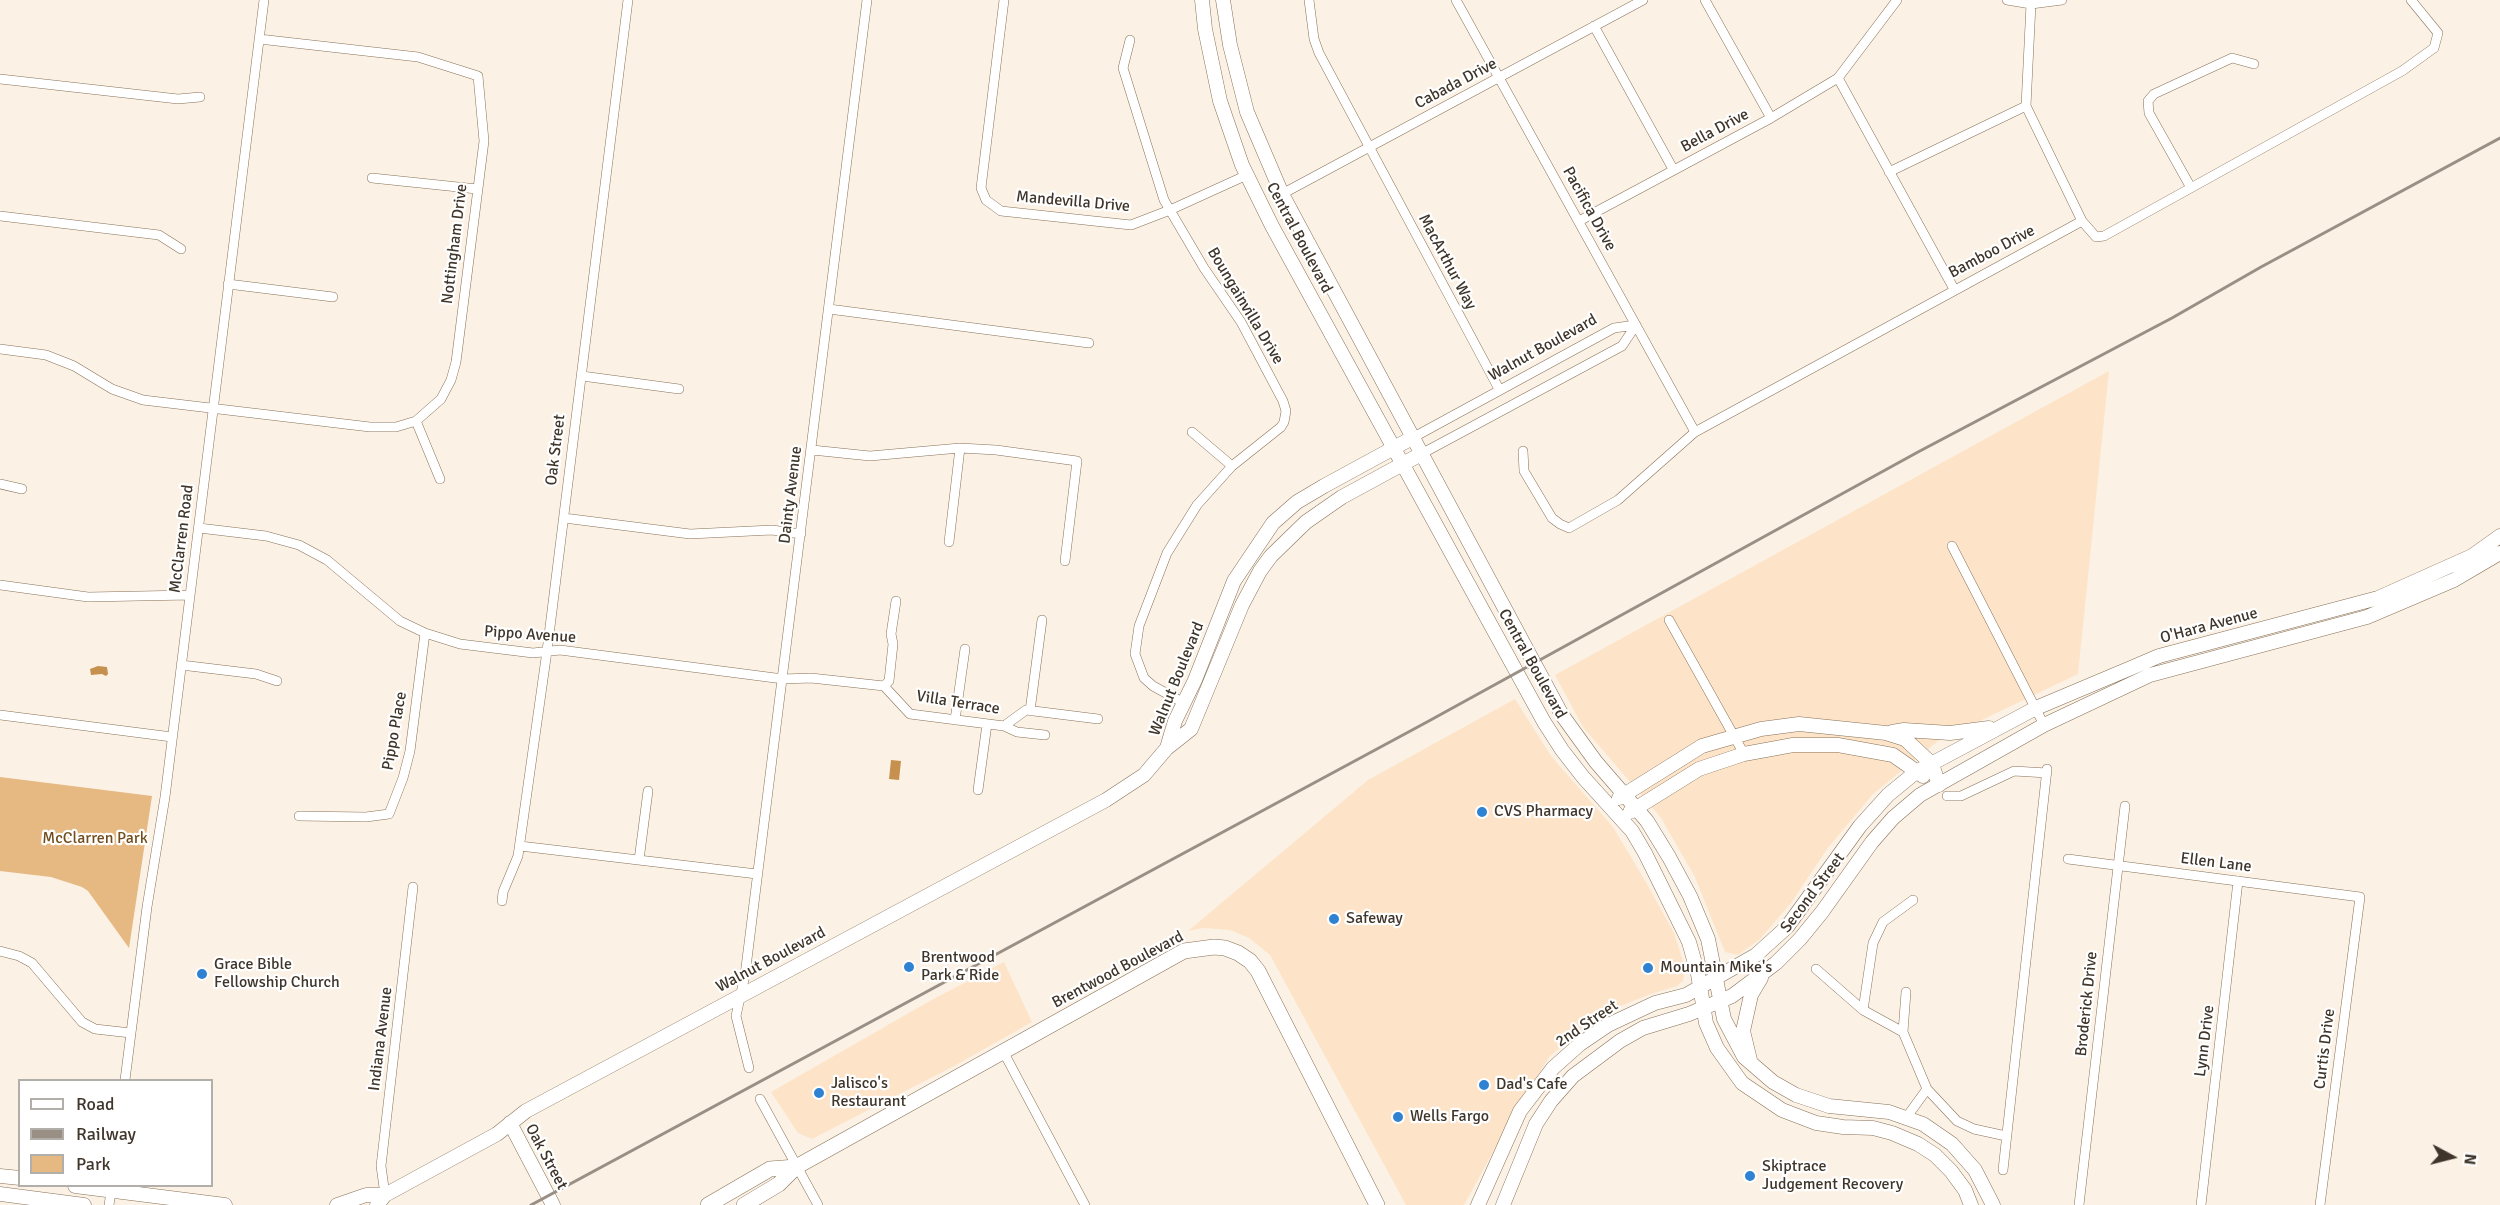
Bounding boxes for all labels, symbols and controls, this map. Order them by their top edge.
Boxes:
street label: Cabada Drive [1412,54,1500,114]
street label: Bella Drive [1678,105,1752,157]
street label: Pacifica Drive [1558,164,1620,254]
street label: Central Boulevard [1262,179,1336,297]
street label: Nottingham Drive [438,183,472,305]
street label: Mandevilla Drive [1015,187,1131,217]
street label: MacArthur Way [1414,211,1480,313]
street label: Bamboo Drive [1946,221,2038,283]
street label: Boungainvilla Drive [1203,244,1287,368]
street label: Walnut Boulevard [1485,310,1601,386]
street label: Oak Street [542,413,570,487]
street label: Dainty Avenue [775,445,807,545]
street label: McClarren Road [166,484,198,594]
street label: O'Hara Avenue [2158,604,2260,648]
street label: Central Boulevard [1494,606,1570,722]
street label: Walnut Boulevard [1145,619,1209,739]
street label: Pippo Avenue [483,622,577,648]
street label: Villa Terrace [915,687,1001,719]
street label: Pippo Place [379,690,411,772]
place label: CVS Pharmacy [1494,802,1593,822]
marker: CVS Pharmacy [1475,805,1489,819]
park label: McClarren Park [42,829,148,849]
street label: Second Street [1777,849,1849,937]
street label: Ellen Lane [2179,849,2253,877]
place label: Safeway [1346,909,1403,929]
marker: Safeway [1327,912,1341,926]
street label: Walnut Boulevard [713,923,829,997]
street label: Brentwood Boulevard [1049,927,1187,1013]
place label: Brentwood Park & Ride [921,948,999,986]
street label: Broderick Drive [2072,951,2102,1057]
place label: Grace Bible Fellowship Church [214,955,340,993]
place label: Mountain Mike's [1660,958,1772,978]
marker: Brentwood Park & Ride [902,960,916,974]
marker: Mountain Mike's [1641,961,1655,975]
marker: Grace Bible Fellowship Church [195,967,209,981]
street label: Indiana Avenue [365,986,397,1092]
street label: 2nd Street [1552,996,1622,1052]
street label: Lynn Drive [2191,1004,2219,1078]
street label: Curtis Drive [2311,1008,2339,1090]
place label: Jalisco's Restaurant [831,1074,906,1112]
place label: Dad's Cafe [1496,1075,1567,1095]
marker: Dad's Cafe [1477,1078,1491,1092]
legend [18,1079,213,1187]
marker: Jalisco's Restaurant [812,1086,826,1100]
text: Road [76,1093,115,1115]
place label: Wells Fargo [1410,1107,1489,1127]
marker: Wells Fargo [1391,1110,1405,1124]
street label: Oak Street [521,1121,571,1193]
text: Railway [76,1123,136,1145]
north arrow [2422,1127,2482,1187]
text: N [2459,1152,2480,1166]
text: Park [76,1153,111,1175]
place label: Skiptrace Judgement Recovery [1762,1157,1903,1195]
marker: Skiptrace Judgement Recovery [1743,1169,1757,1183]

